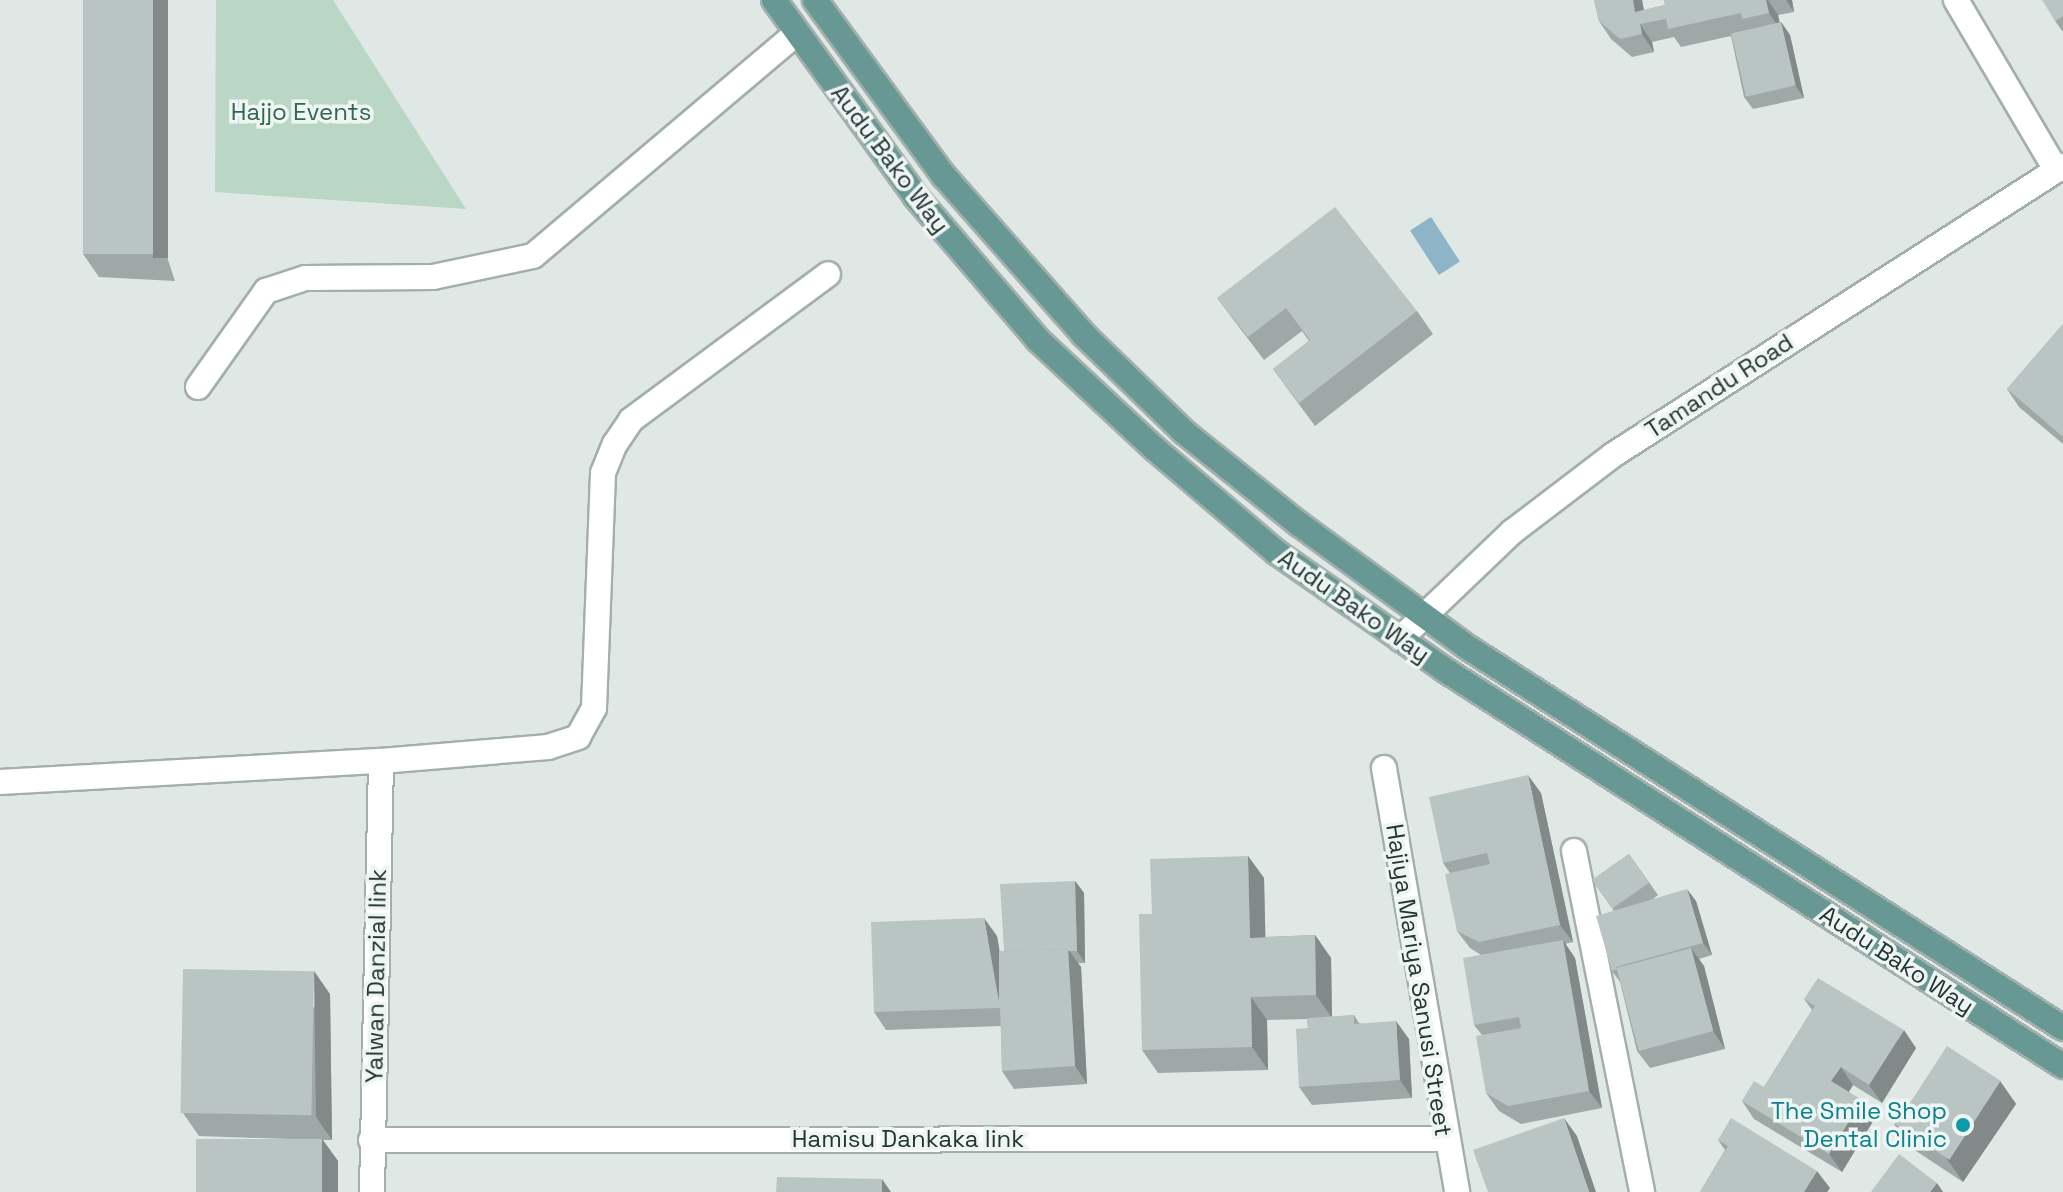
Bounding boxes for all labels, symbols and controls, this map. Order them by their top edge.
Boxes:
street label: Audu Bako Way [825,79,955,239]
park label: Hajjo Events [231,98,371,126]
street label: Tamandu Road [1640,328,1798,444]
street label: Audu Bako Way [1273,543,1435,669]
street label: Hajiya Mariya Sanusi Street [1380,822,1458,1138]
street label: Yalwan Danzial link [360,869,392,1083]
street label: Audu Bako Way [1815,899,1979,1021]
place label: The Smile Shop Dental Clinic [1771,1097,1947,1153]
marker: The Smile Shop Dental Clinic [1954,1116,1972,1134]
street label: Hamisu Dankaka link [792,1125,1024,1153]

